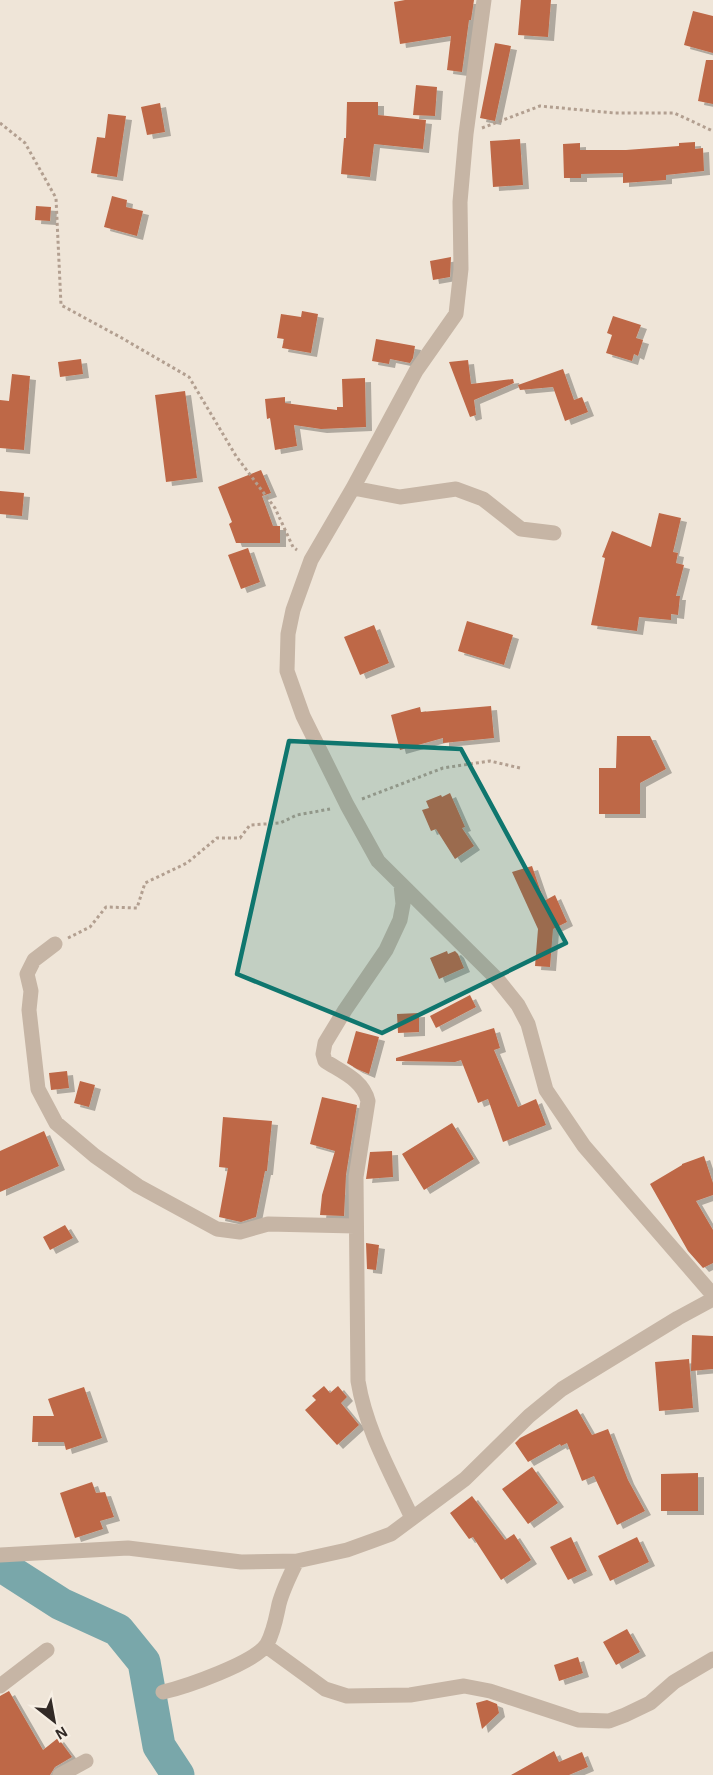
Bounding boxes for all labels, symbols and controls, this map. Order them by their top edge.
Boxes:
north arrow [24,1691,84,1751]
text: N [52,1723,70,1743]

